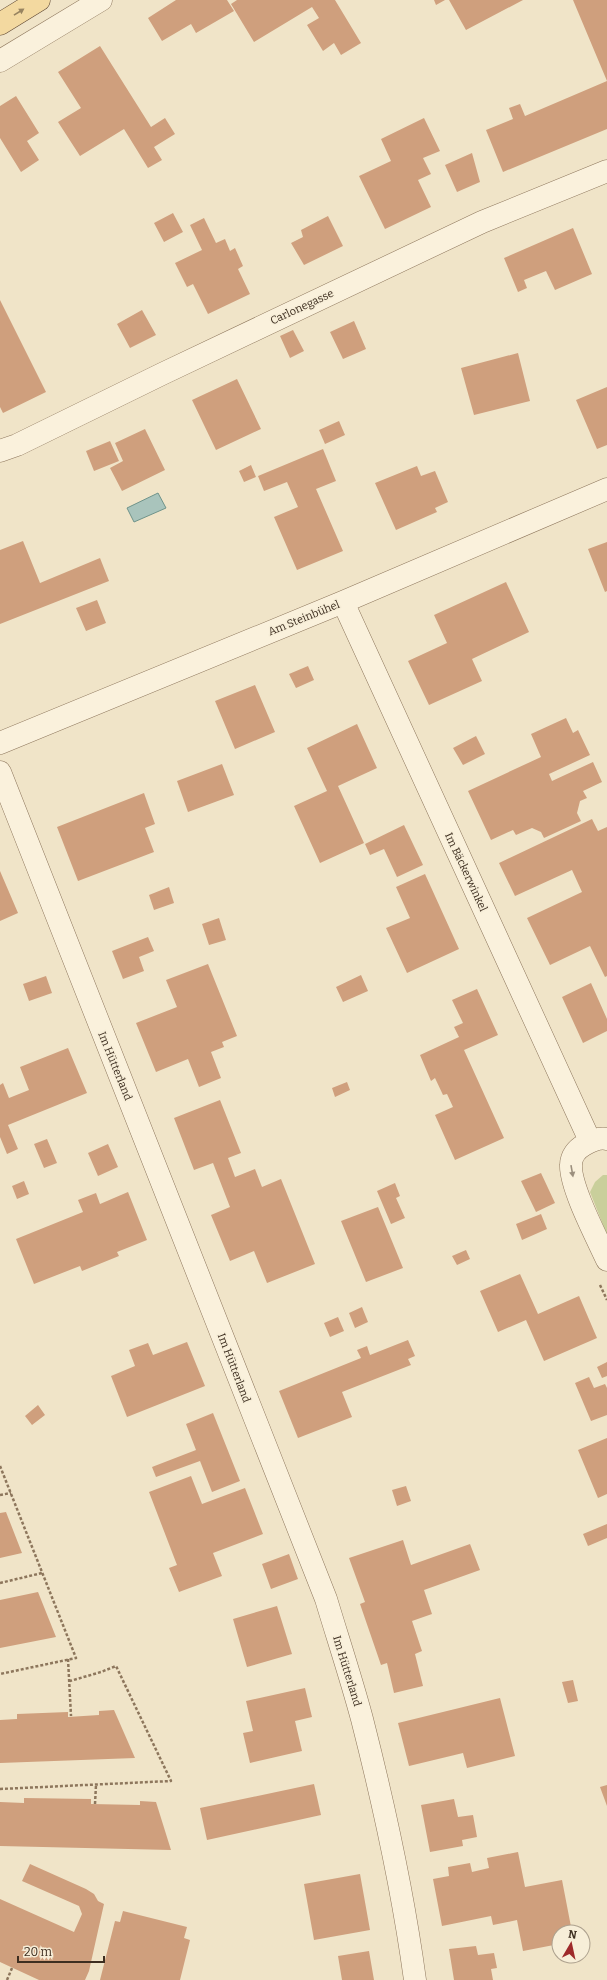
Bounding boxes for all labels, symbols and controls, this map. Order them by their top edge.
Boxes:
one-way arrow [14,8,25,16]
street label: Carlonegasse [268,287,336,327]
street label: Am Steinbühel [266,598,342,638]
street label: Im Bäckerwinkel [442,830,490,914]
street label: Im Hütterland [95,1030,135,1103]
one-way arrow [569,1165,575,1177]
street label: Im Hütterland [215,1332,253,1405]
street label: Im Hütterland [330,1634,364,1708]
north arrow [551,1924,591,1964]
text: N [567,1928,578,1942]
scale bar [18,1938,104,1964]
text: 20 m [24,1945,53,1959]

